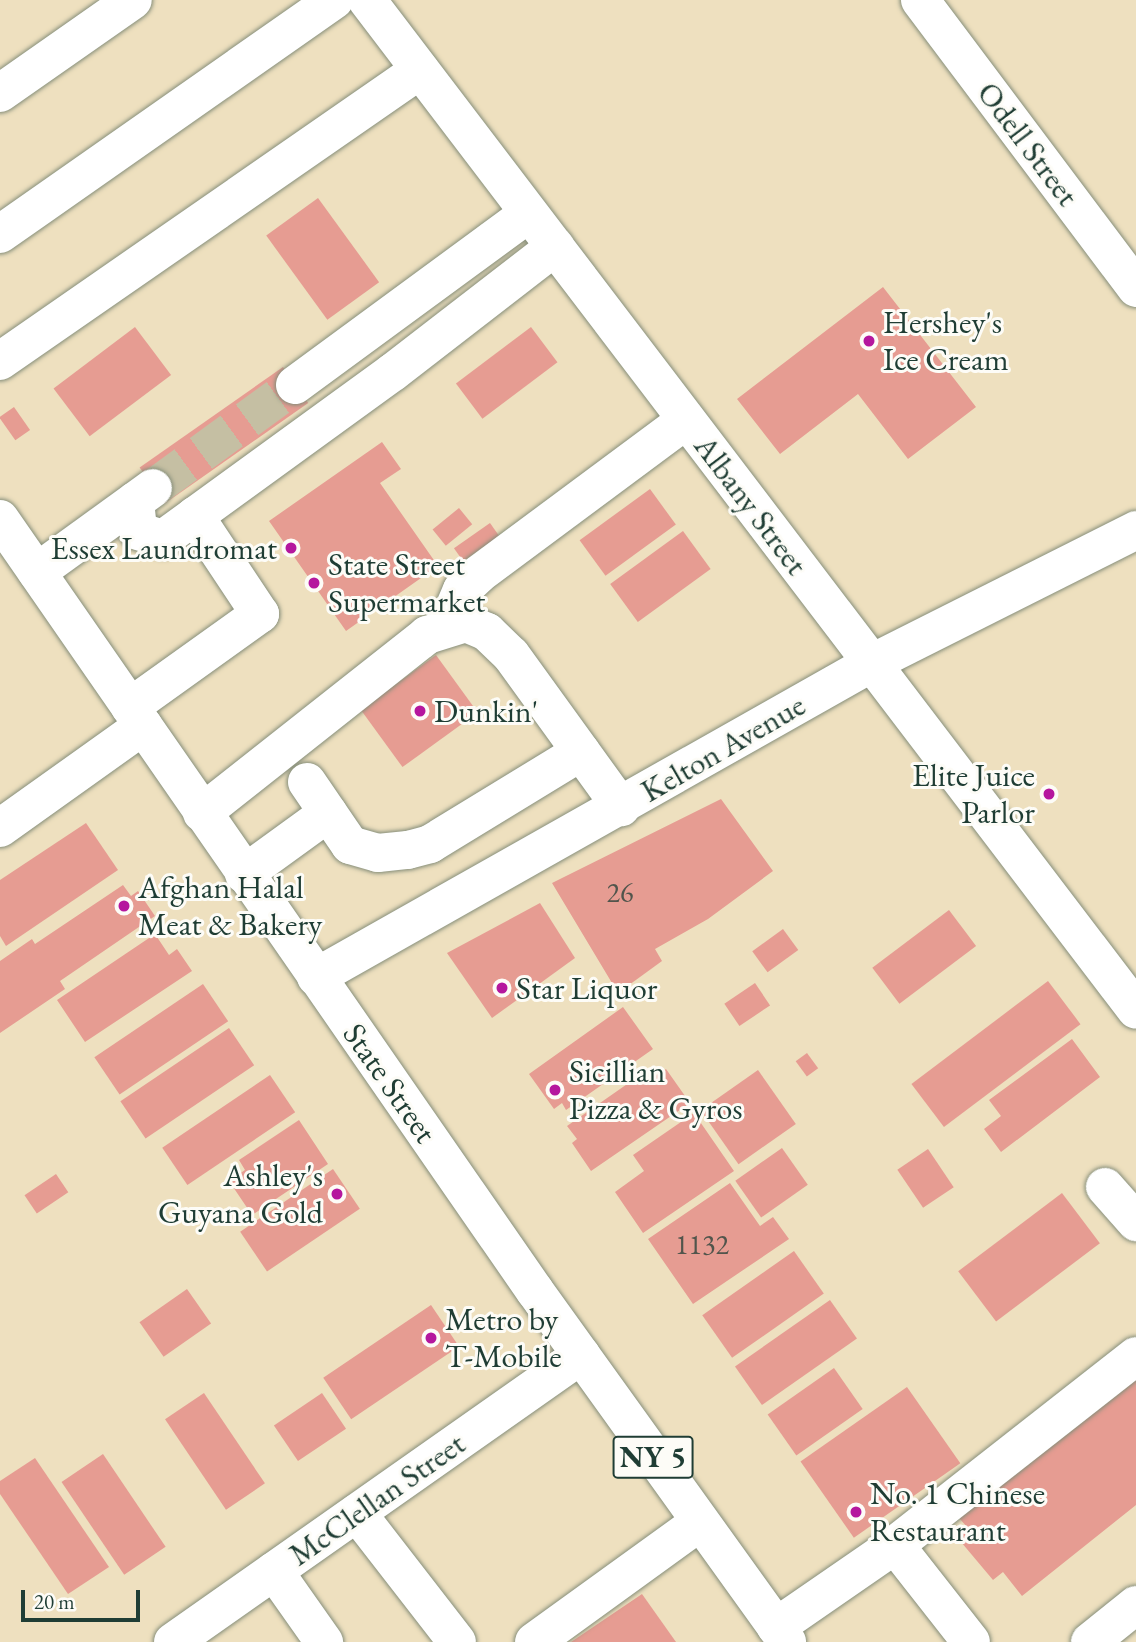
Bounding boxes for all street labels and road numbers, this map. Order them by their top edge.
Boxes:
street label: Odell Street [969,74,1087,214]
street label: Albany Street [686,428,816,582]
street label: Kelton Avenue [634,686,812,810]
street label: State Street [335,1016,445,1150]
street label: McClellan Street [282,1424,472,1574]
road number: NY 5 [611,1430,695,1484]

